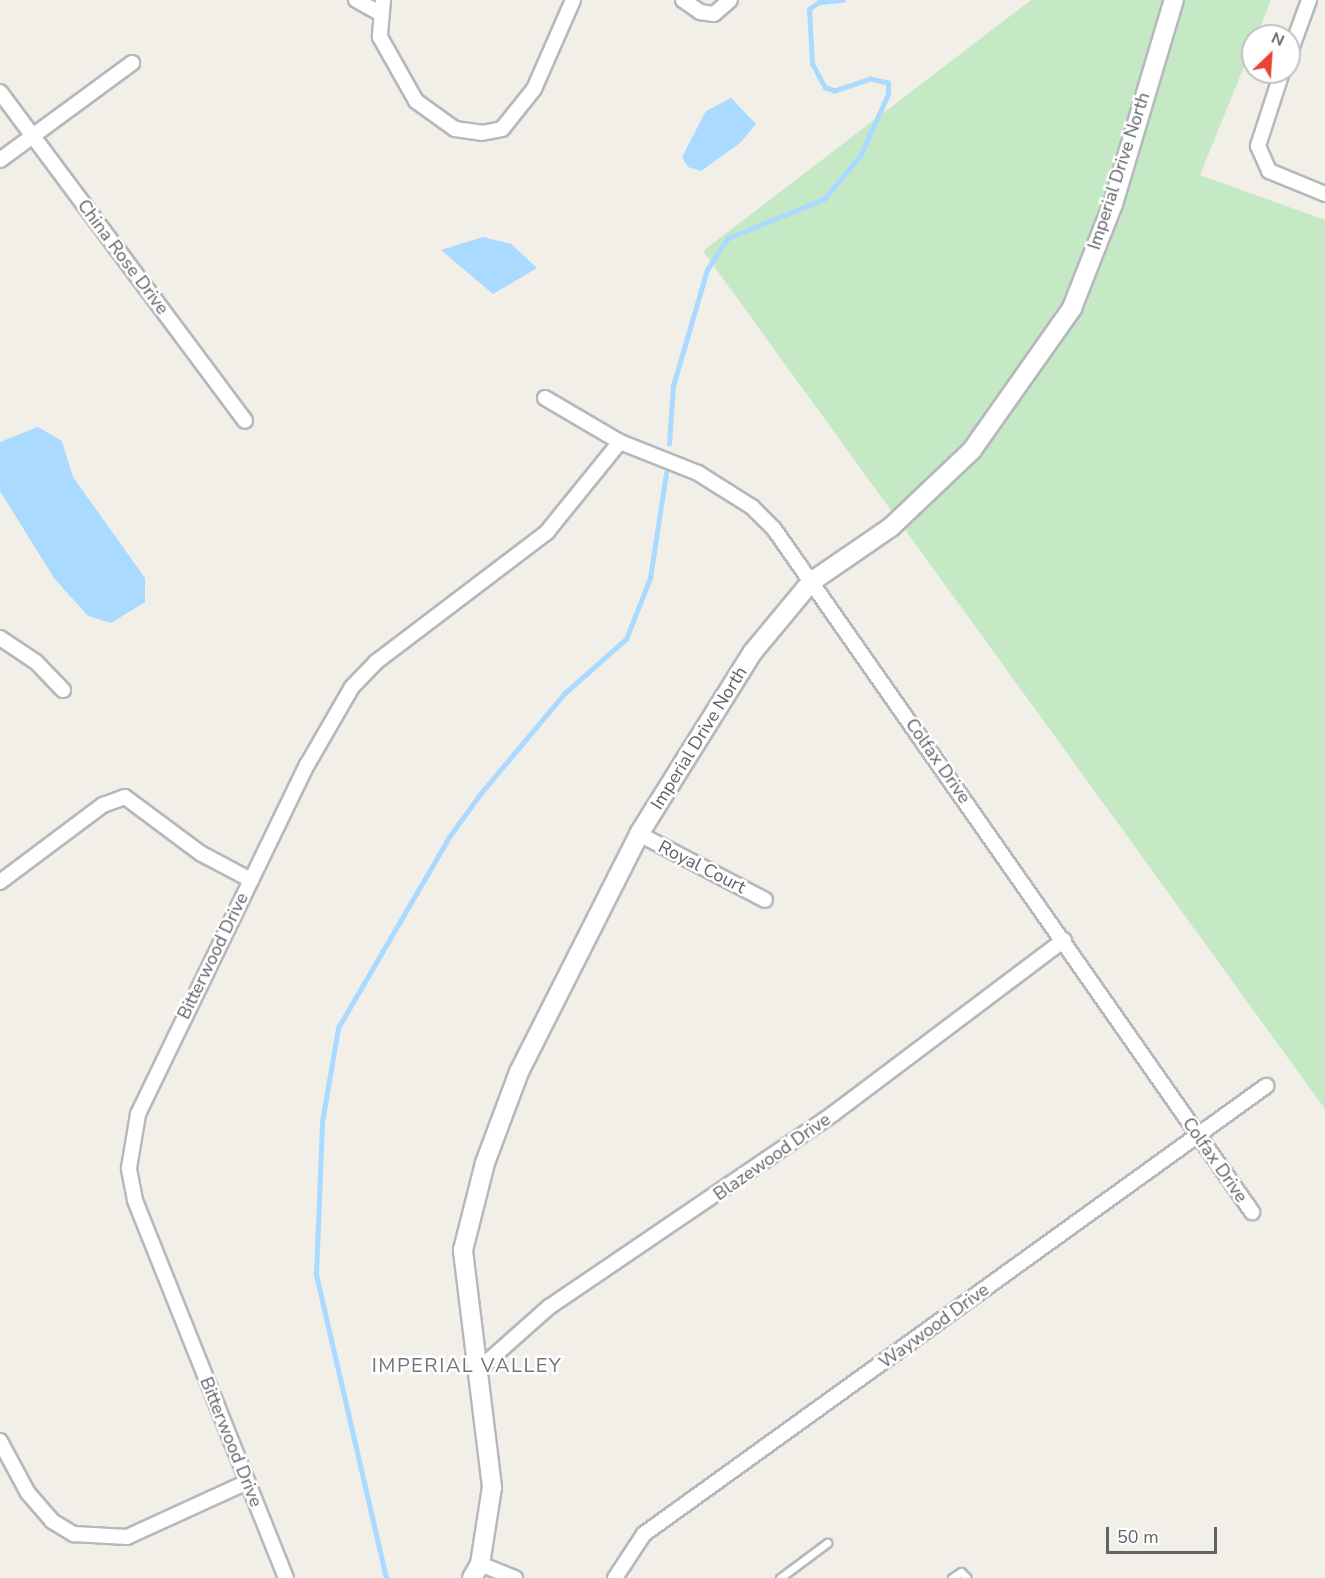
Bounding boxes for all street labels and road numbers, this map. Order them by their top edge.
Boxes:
street label: Imperial Drive North [1083,90,1155,252]
street label: China Rose Drive [73,195,173,319]
street label: Imperial Drive North [646,663,752,813]
street label: Colfax Drive [901,714,975,808]
street label: Royal Court [655,836,749,898]
street label: Bitterwood Drive [173,889,253,1023]
street label: Blazewood Drive [709,1109,835,1205]
street label: Colfax Drive [1178,1113,1252,1207]
street label: Waywood Drive [875,1279,993,1373]
street label: Bitterwood Drive [195,1374,267,1510]

